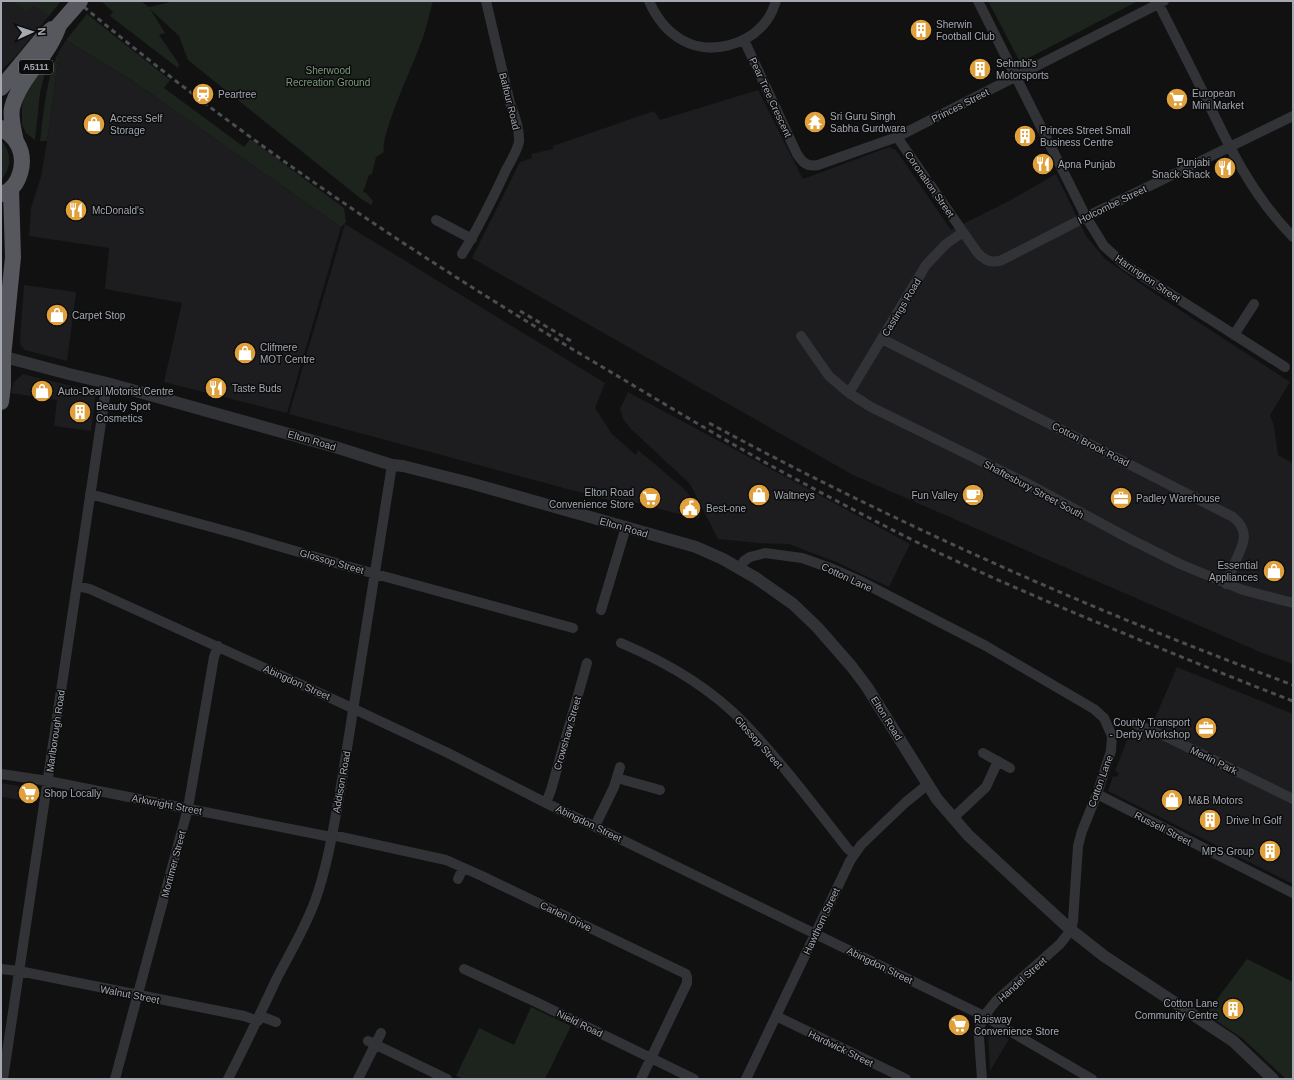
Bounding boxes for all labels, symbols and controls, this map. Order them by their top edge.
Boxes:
north arrow [12,12,52,52]
building icon: Sherwin Football Club [908,17,934,43]
place label: Sherwin Football Club [936,19,995,42]
text: N [36,27,48,36]
street label: Pear Tree Crescent [747,56,794,139]
building icon: Sehmbi's Motorsports [967,56,993,82]
place label: Sehmbi's Motorsports [996,58,1049,81]
road number: A5111 [19,60,53,74]
park label: Sherwood Recreation Ground [286,65,370,88]
street label: Balfour Road [497,71,522,131]
station icon: Peartree [190,81,216,107]
street label: Princes Street [930,86,991,125]
supermarket icon: European Mini Market [1164,86,1190,112]
place label: European Mini Market [1192,88,1244,111]
place label: Peartree [218,89,257,100]
temple icon: Sri Guru Singh Sabha Gurdwara [802,109,828,135]
shop icon: Access Self Storage [81,111,107,137]
place label: Sri Guru Singh Sabha Gurdwara [830,111,906,134]
place label: Access Self Storage [110,113,162,136]
building icon: Princes Street Small Business Centre [1012,123,1038,149]
place label: Princes Street Small Business Centre [1040,125,1131,148]
street label: Coronation Street [903,149,957,220]
restaurant icon: Apna Punjab [1030,151,1056,177]
restaurant icon: Punjabi Snack Shack [1212,155,1238,181]
place label: Punjabi Snack Shack [1152,157,1211,180]
place label: Apna Punjab [1058,159,1116,170]
street label: Holcombe Street [1076,183,1148,226]
restaurant icon: McDonald's [63,197,89,223]
place label: McDonald's [92,205,144,216]
street label: Harrington Street [1113,253,1183,304]
street label: Castings Road [880,276,923,338]
shop icon: Carpet Stop [44,302,70,328]
place label: Carpet Stop [72,310,126,321]
shop icon: Clifmere MOT Centre [232,340,258,366]
place label: Clifmere MOT Centre [260,342,315,365]
restaurant icon: Taste Buds [203,375,229,401]
shop icon: Auto-Deal Motorist Centre [29,378,55,404]
place label: Taste Buds [232,383,281,394]
place label: Auto-Deal Motorist Centre [58,386,174,397]
building icon: Beauty Spot Cosmetics [67,399,93,425]
place label: Beauty Spot Cosmetics [96,401,151,424]
street label: Cotton Brook Road [1050,420,1131,469]
street label: Elton Road [287,428,337,453]
street label: Shaftesbury Street South [982,458,1086,521]
shop icon: Waltneys [746,482,772,508]
cafe icon: Fun Valley [960,482,986,508]
supermarket icon: Elton Road Convenience Store [637,485,663,511]
office icon: Padley Warehouse [1108,485,1134,511]
place label: Elton Road Convenience Store [549,487,634,510]
place label: Waltneys [774,490,815,501]
place label: Fun Valley [911,490,958,501]
place label: Padley Warehouse [1136,493,1221,504]
public building icon: Best-one [677,495,703,521]
place label: Best-one [706,503,746,514]
street label: Elton Road [599,515,649,540]
street label: Glossop Street [299,547,365,576]
shop icon: Essential Appliances [1261,558,1287,584]
place label: Essential Appliances [1209,560,1258,583]
street label: Cotton Lane [820,561,874,594]
street label: Abingdon Street [262,663,332,702]
street label: Marlborough Road [44,689,67,773]
street label: Elton Road [869,694,904,742]
street label: Crowshaw Street [552,695,583,771]
street label: Glossop Street [732,714,785,771]
office icon: County Transport - Derby Workshop [1193,715,1219,741]
place label: County Transport - Derby Workshop [1110,717,1190,740]
street label: Merlin Park [1189,744,1240,777]
street label: Addison Road [331,750,352,814]
street label: Cotton Lane [1086,753,1115,809]
supermarket icon: Shop Locally [16,780,42,806]
shop icon: M&B Motors [1159,787,1185,813]
place label: Shop Locally [44,788,101,799]
street label: Arkwright Street [131,792,203,817]
place label: M&B Motors [1188,795,1243,806]
street label: Abingdon Street [554,803,624,844]
building icon: Drive In Golf [1197,807,1223,833]
street label: Russell Street [1133,809,1193,848]
place label: Drive In Golf [1226,815,1282,826]
street label: Mortimer Street [159,829,188,899]
building icon: MPS Group [1257,838,1283,864]
place label: MPS Group [1202,846,1254,857]
street label: Hawthorn Street [801,886,842,956]
street label: Carlen Drive [538,899,594,934]
street label: Abingdon Street [845,945,915,986]
street label: Handel Street [996,955,1049,1004]
street label: Walnut Street [99,983,161,1006]
building icon: Cotton Lane Community Centre [1220,996,1246,1022]
place label: Cotton Lane Community Centre [1135,998,1218,1021]
street label: Nield Road [555,1008,604,1039]
supermarket icon: Raisway Convenience Store [946,1012,972,1038]
place label: Raisway Convenience Store [974,1014,1059,1037]
street label: Hardwick Street [807,1028,875,1069]

